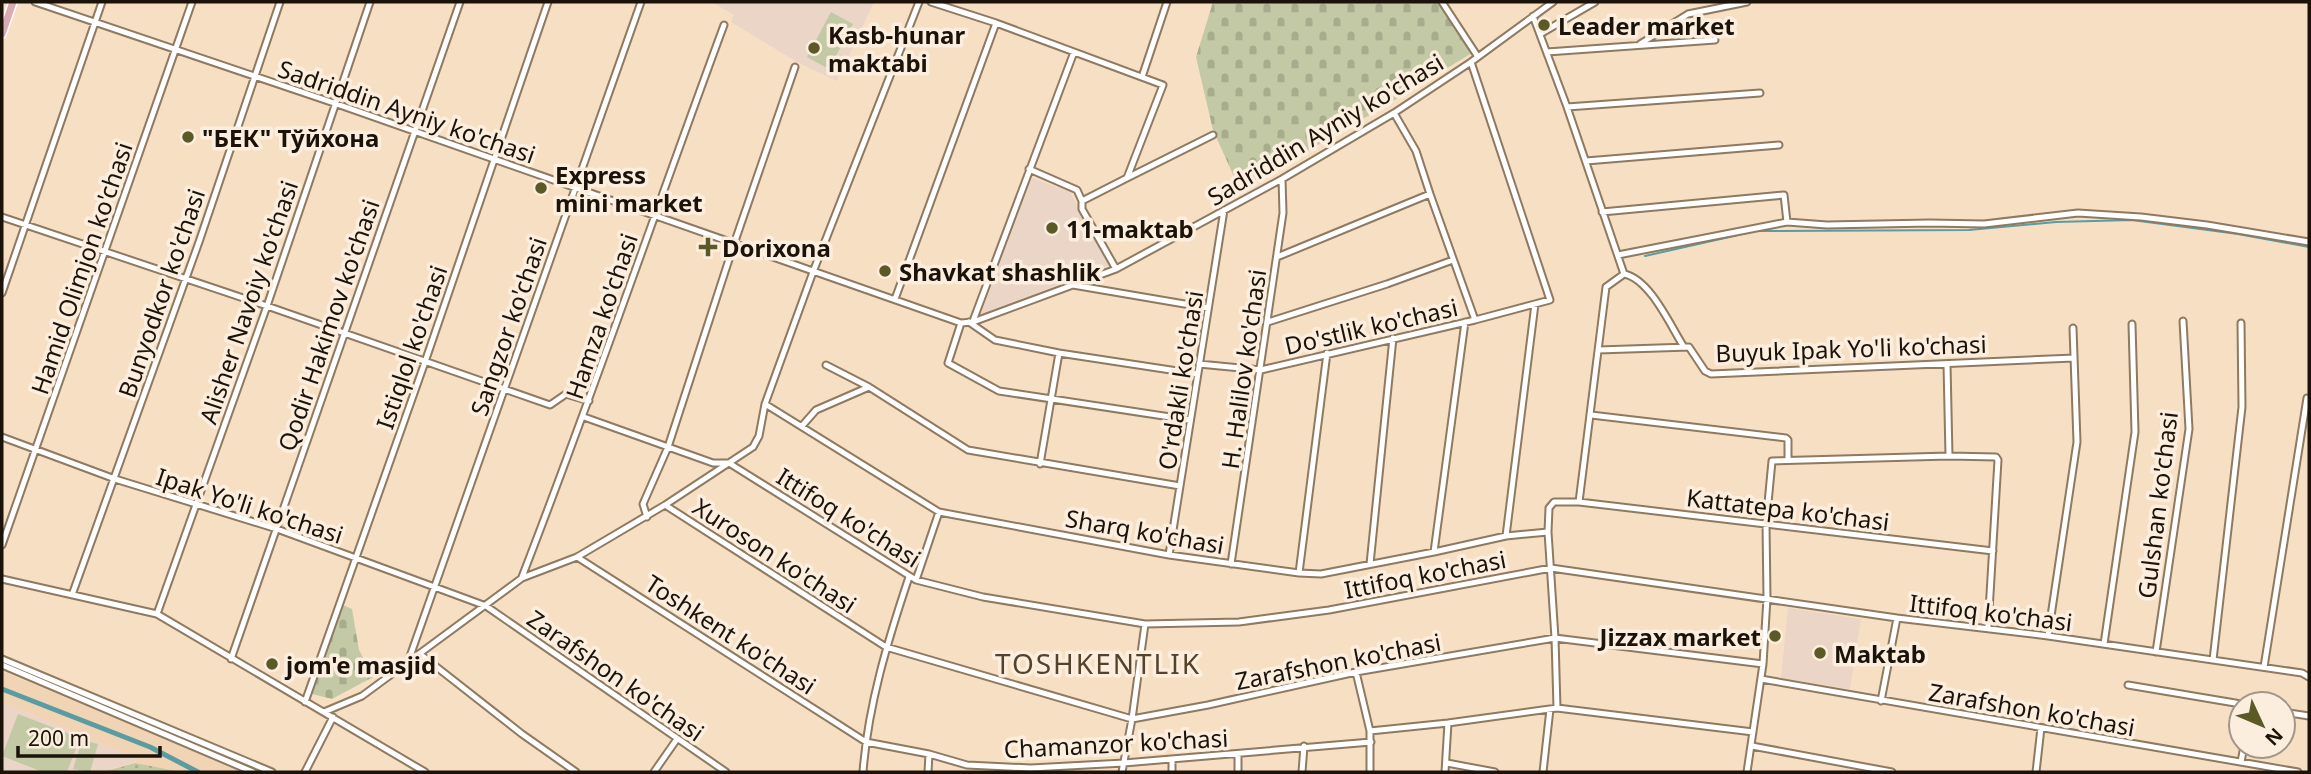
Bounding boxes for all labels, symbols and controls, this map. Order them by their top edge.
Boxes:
place label: Leader market [1558,9,1735,42]
marker: Leader market [1536,17,1552,33]
place label: Kasb-hunar maktabi [828,18,965,79]
marker: Kasb-hunar maktabi [806,40,822,56]
street label: Sadriddin Ayniy ko'chasi [1201,45,1449,213]
street label: Sadriddin Ayniy ko'chasi [274,51,540,171]
place label: "БЕК" Тўйхона [202,121,379,154]
marker: "БЕК" Тўйхона [180,129,196,145]
street label: Hamid Olimjon ko'chasi [22,137,140,399]
place label: Express mini market [555,158,703,219]
street label: Alisher Navoiy ko'chasi [191,176,305,428]
marker: Express mini market [533,180,549,196]
street label: Bunyodkor ko'chasi [110,184,212,402]
street label: Qodir Hakimov ko'chasi [269,195,387,455]
place label: 11-maktab [1066,212,1194,245]
marker: 11-maktab [1044,220,1060,236]
street label: Hamza ko'chasi [557,229,645,403]
place label: Dorixona [722,231,831,264]
street label: Sangzor ko'chasi [462,232,554,420]
marker: Dorixona [700,239,716,255]
place label: Shavkat shashlik [899,255,1101,288]
street label: Istiqlol ko'chasi [368,261,454,433]
marker: Shavkat shashlik [877,263,893,279]
street label: H. Halilov ko'chasi [1213,267,1273,471]
street label: O'rdakli ko'chasi [1150,288,1210,472]
street label: Do'stlik ko'chasi [1281,290,1461,362]
street label: Buyuk Ipak Yo'li ko'chasi [1715,327,1987,369]
street label: Gulshan ko'chasi [2129,410,2185,600]
street label: Ipak Yo'li ko'chasi [152,459,348,551]
street label: Ittifoq ko'chasi [771,460,927,574]
street label: Kattatepa ko'chasi [1685,480,1891,538]
street label: Xuroson ko'chasi [687,490,863,620]
street label: Sharq ko'chasi [1063,501,1227,561]
street label: Ittifoq ko'chasi [1341,542,1509,606]
street label: Toshkent ko'chasi [639,566,823,702]
street label: Ittifoq ko'chasi [1908,586,2074,638]
street label: Zarafshon ko'chasi [521,602,711,748]
place label: Jizzax market [1598,620,1761,653]
street label: Zarafshon ko'chasi [1232,625,1444,697]
marker: Jizzax market [1767,628,1783,644]
place label: Maktab [1834,637,1926,670]
district label: TOSHKENTLIK [995,644,1201,682]
marker: Maktab [1812,645,1828,661]
place label: jom'e masjid [284,648,436,681]
marker: jom'e masjid [264,656,280,672]
street label: Zarafshon ko'chasi [1926,675,2138,743]
north arrow [2227,690,2297,760]
scale bar [18,714,159,758]
street label: Chamanzor ko'chasi [1003,721,1229,765]
text: N [2260,722,2289,751]
text: 200 m [28,724,89,752]

